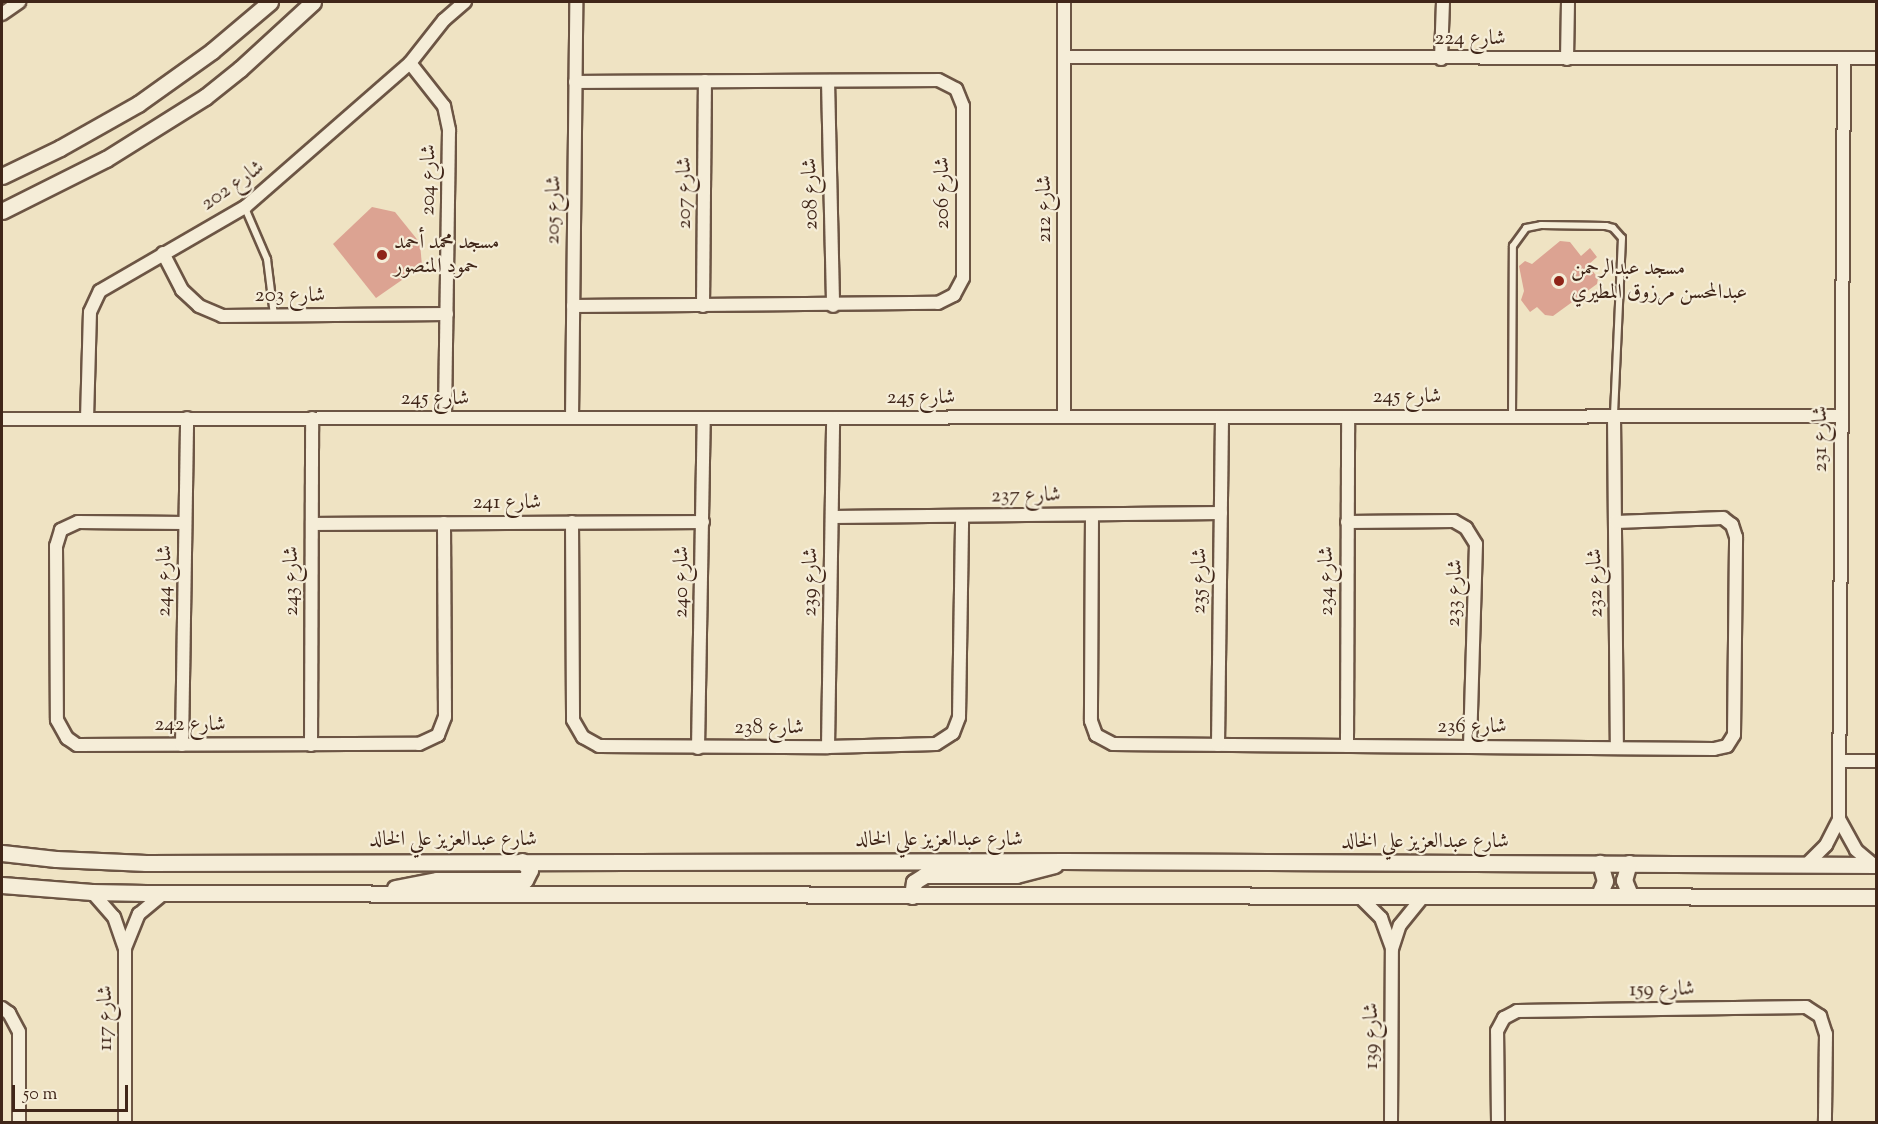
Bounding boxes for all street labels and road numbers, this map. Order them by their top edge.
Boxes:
street label: شارع 224 [1434,26,1506,52]
street label: شارع 204 [416,144,442,216]
street label: شارع 202 [196,155,270,217]
street label: شارع 207 [672,157,698,229]
street label: شارع 206 [930,157,956,229]
street label: شارع 208 [798,158,824,230]
street label: شارع 205 [541,175,567,245]
street label: شارع 212 [1032,175,1058,243]
street label: شارع 203 [255,283,325,309]
street label: شارع 245 [1373,384,1441,410]
street label: شارع 245 [887,385,955,411]
street label: شارع 245 [401,386,469,412]
street label: شارع 231 [1808,406,1834,472]
street label: شارع 237 [991,483,1061,509]
street label: شارع 241 [473,490,541,516]
street label: شارع 244 [152,545,178,617]
street label: شارع 243 [279,546,305,616]
street label: شارع 240 [669,546,695,618]
street label: شارع 234 [1314,546,1340,616]
street label: شارع 239 [798,547,824,617]
street label: شارع 235 [1187,548,1213,614]
street label: شارع 232 [1583,548,1609,618]
street label: شارع 233 [1441,559,1469,627]
street label: شارع 242 [154,712,226,738]
street label: شارع 236 [1437,714,1507,740]
street label: شارع 238 [734,715,804,741]
street label: شارع عبدالعزيز علي الخالد [369,827,537,853]
street label: شارع عبدالعزيز علي الخالد [855,827,1023,853]
street label: شارع عبدالعزيز علي الخالد [1341,829,1509,855]
street label: شارع 159 [1629,977,1695,1003]
street label: شارع 117 [93,985,119,1051]
street label: شارع 139 [1359,1003,1385,1069]

